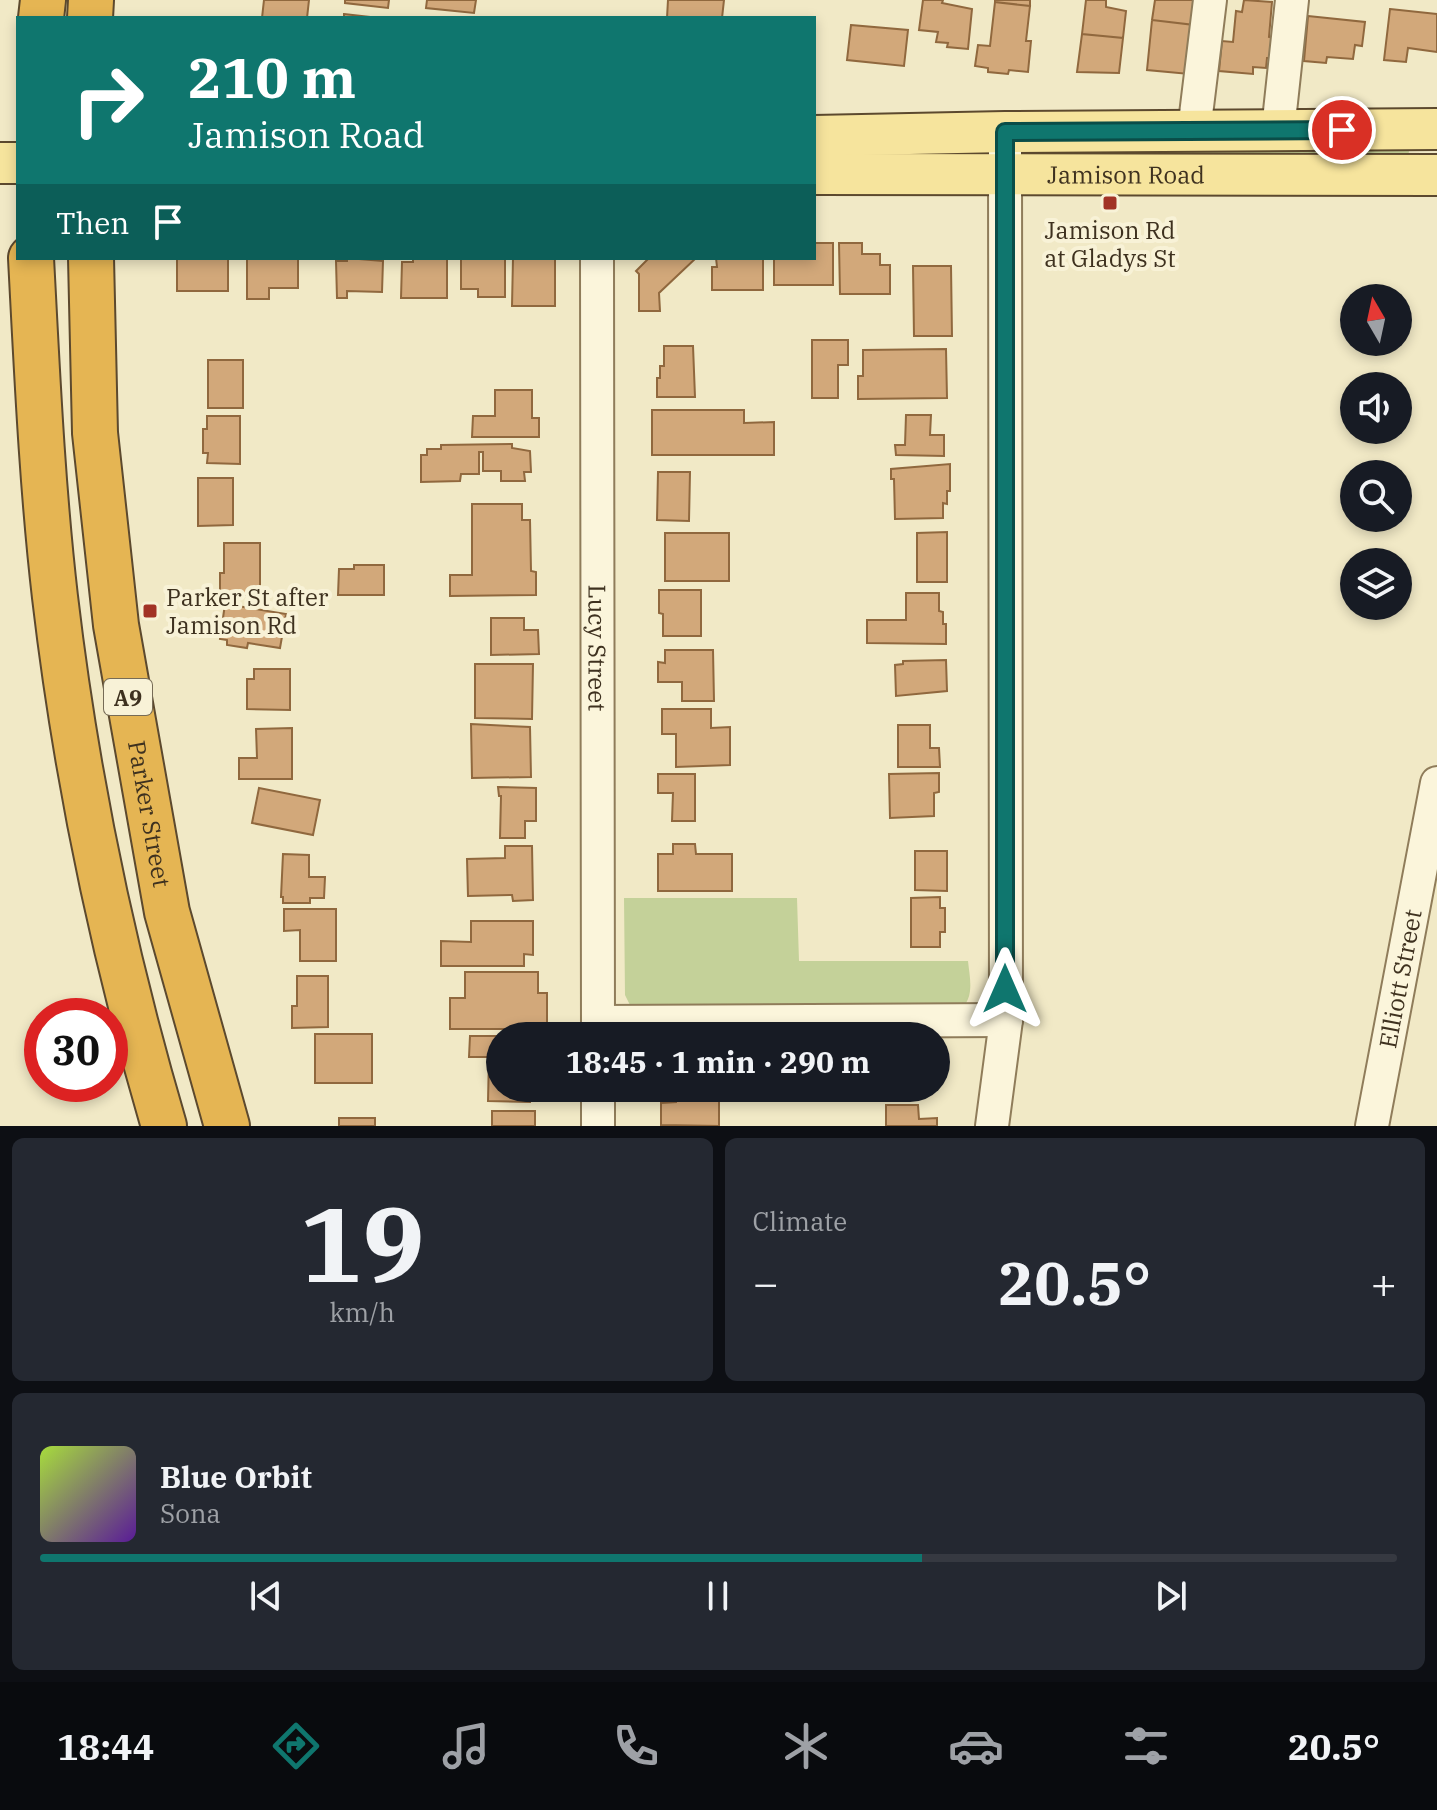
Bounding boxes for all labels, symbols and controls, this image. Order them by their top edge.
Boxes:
text: 210 m [188,41,356,113]
icon: right [56,48,160,152]
pin [1308,96,1376,164]
icon: arrive [1320,108,1364,152]
text: Jamison Road [188,111,425,158]
street label: Jamison Road [1047,158,1205,191]
marker: Jamison Rd at Gladys St [1101,194,1119,212]
icon: arrive [146,200,190,244]
text: Then [56,203,130,242]
place label: Jamison Rd at Gladys St [1044,214,1176,274]
north arrow [1340,284,1412,356]
map controls [1340,284,1412,620]
button: sound [1340,372,1412,444]
button: search [1340,460,1412,532]
button: layers [1340,548,1412,620]
place label: Parker St after Jamison Rd [166,581,329,641]
street label: Lucy Street [581,584,614,712]
marker: Parker St after Jamison Rd [141,602,159,620]
road number: A9 [104,679,152,715]
street label: Parker Street [121,738,178,890]
street label: Elliott Street [1371,907,1429,1051]
position arrow [963,947,1047,1031]
speed limit sign: 30 [24,998,128,1102]
text: 18:45 · 1 min · 290 m [566,1042,870,1081]
text: 19 [300,1175,425,1311]
text: Climate [753,1204,847,1238]
text: 20.5° [998,1243,1151,1322]
text: − [753,1254,779,1311]
text: + [1371,1254,1397,1311]
text: km/h [329,1295,395,1329]
text: Blue Orbit [160,1457,312,1496]
text: Sona [160,1496,221,1530]
icon: previous [244,1574,288,1618]
icon: pause [696,1574,740,1618]
icon: next [1149,1574,1193,1618]
icon: directions [268,1718,324,1774]
icon: music [438,1718,494,1774]
icon: phone [608,1718,664,1774]
icon: climate [778,1718,834,1774]
icon: car [948,1718,1004,1774]
icon: filters [1118,1718,1174,1774]
text: 18:44 [57,1723,154,1770]
text: 20.5° [1288,1723,1380,1770]

